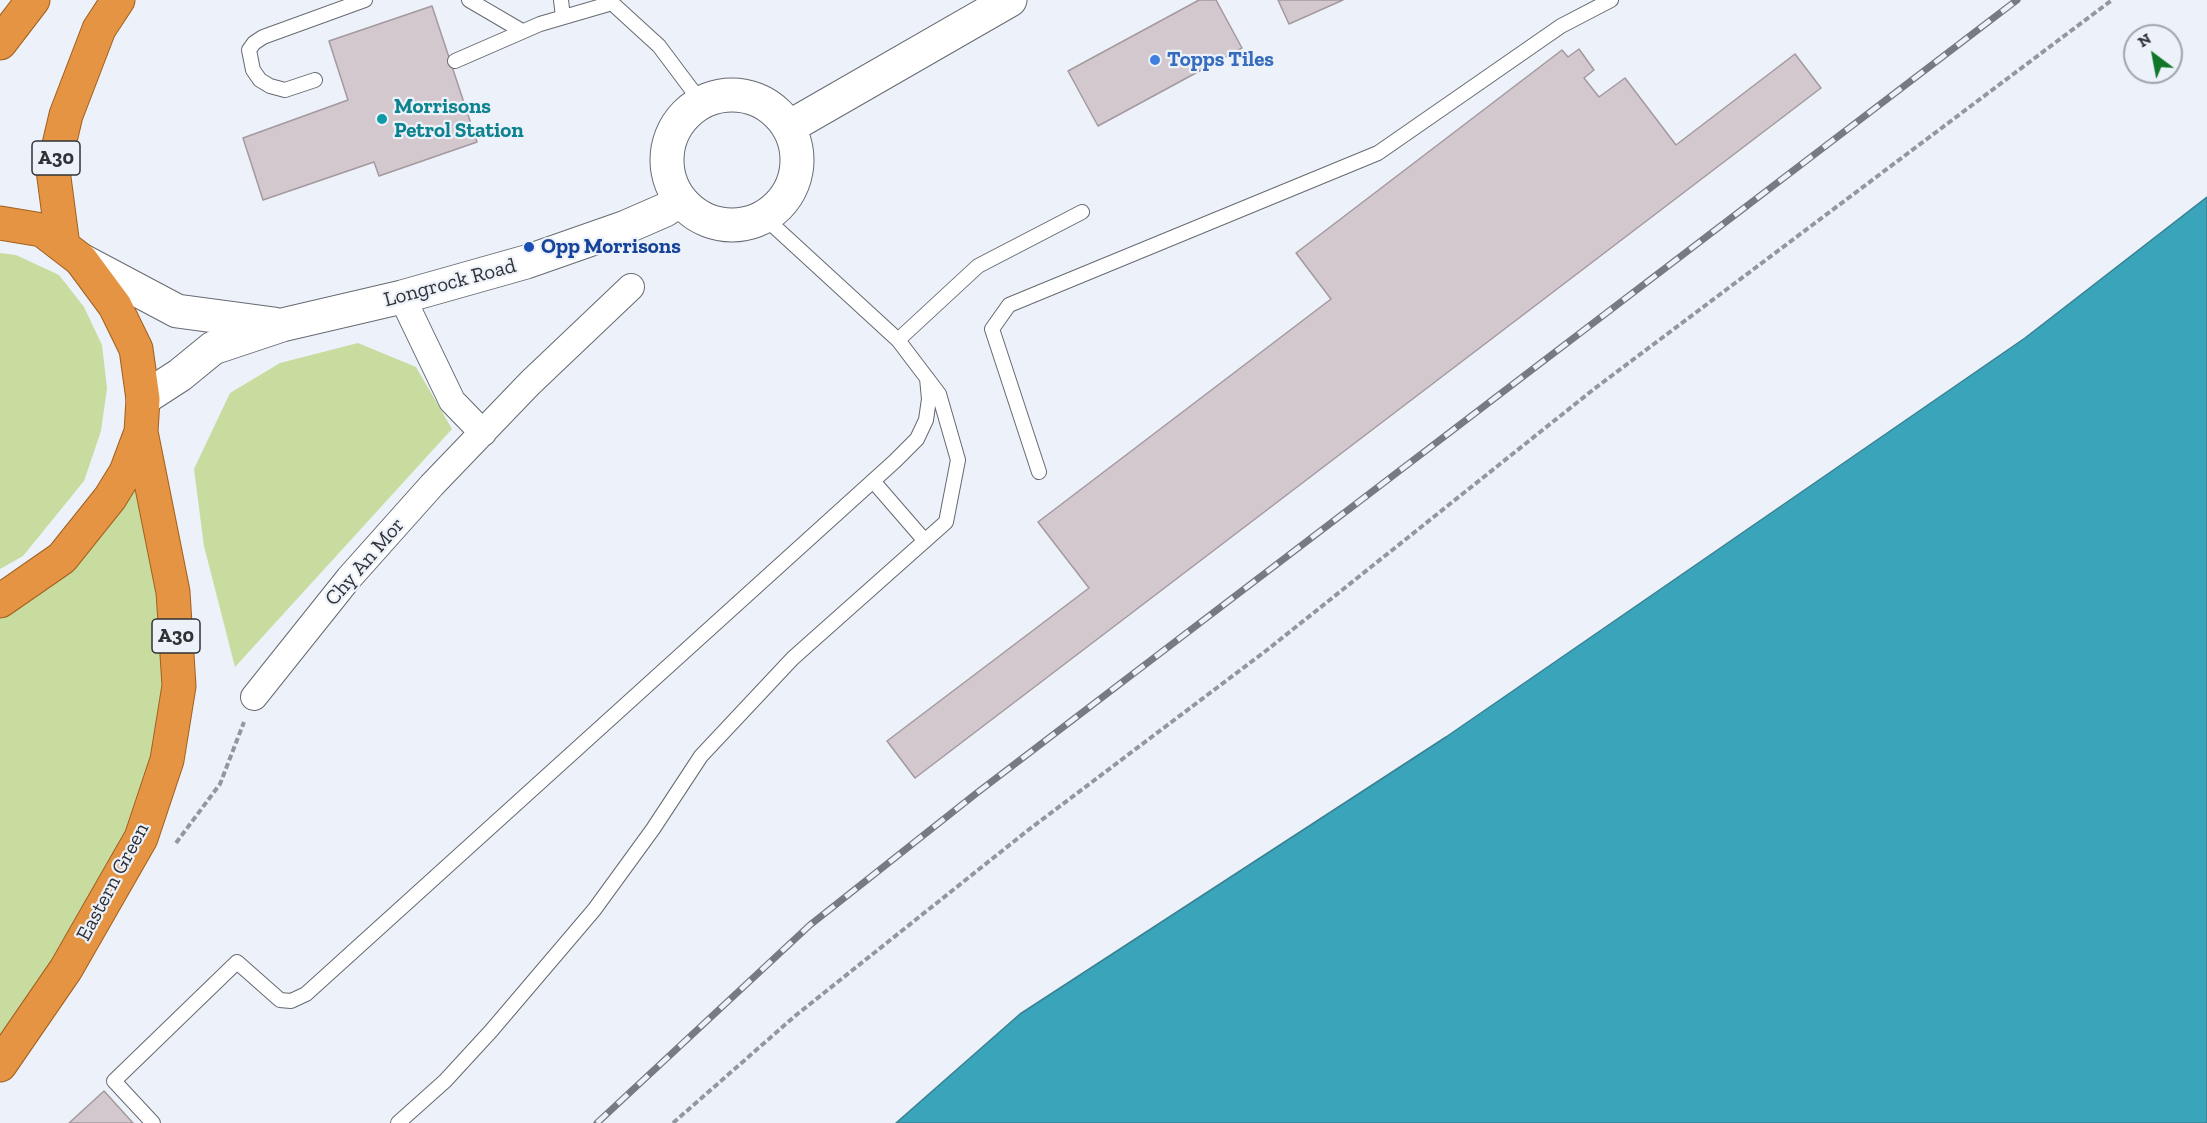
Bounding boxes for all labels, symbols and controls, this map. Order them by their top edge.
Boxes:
north arrow [2123,24,2183,84]
text: N [2134,29,2154,51]
place label: Topps Tiles [1167,47,1274,73]
marker: Topps Tiles [1148,53,1162,67]
place label: Morrisons Petrol Station [394,94,524,144]
marker: Morrisons Petrol Station [375,112,389,126]
road number: A30 [32,141,80,175]
place label: Opp Morrisons [541,234,681,260]
marker: Opp Morrisons [522,240,536,254]
street label: Longrock Road [381,253,519,313]
street label: Chy An Mor [320,513,410,611]
road number: A30 [152,619,200,653]
street label: Eastern Green [71,819,155,945]

